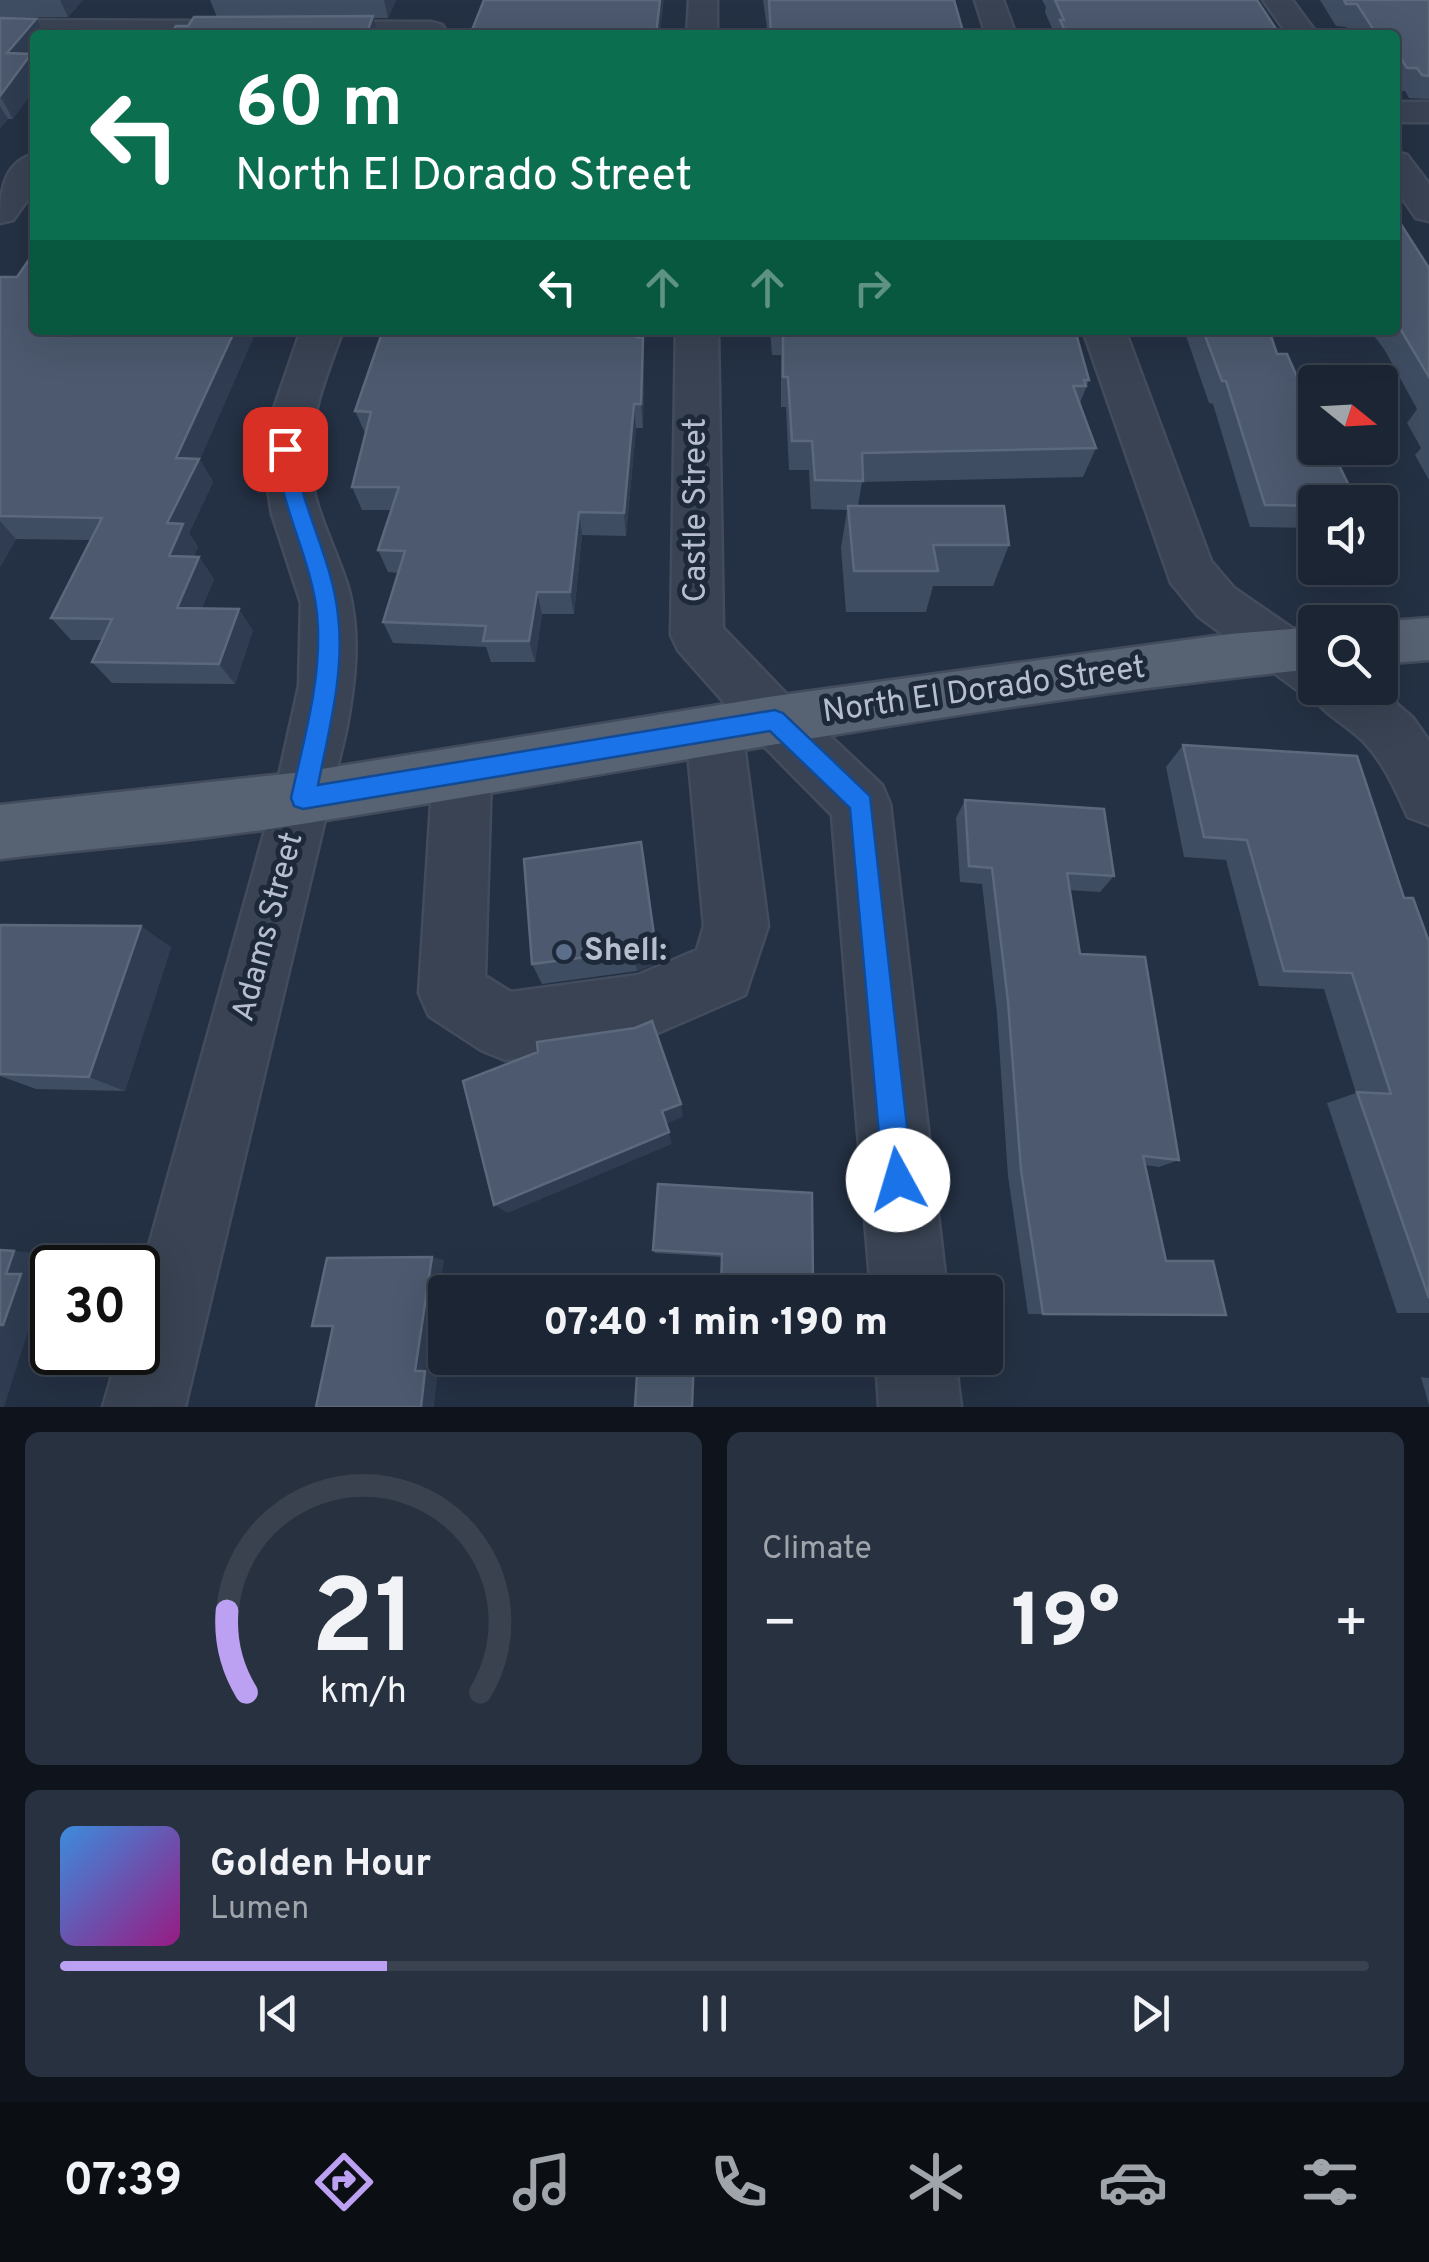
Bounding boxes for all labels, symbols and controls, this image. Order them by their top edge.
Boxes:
text: 60 m [235,62,403,151]
icon: left [70,70,200,200]
text: North El Dorado Street [235,149,692,206]
icon: left [530,260,585,315]
icon: ahead [635,260,690,315]
icon: ahead [740,260,795,315]
icon: right [845,260,900,315]
north arrow [1298,365,1398,465]
map controls [1298,365,1398,705]
pin [243,407,328,492]
street label: Castle Street [677,418,717,602]
icon: arrive [258,422,313,477]
button: sound [1298,485,1398,585]
button: search [1298,605,1398,705]
street label: North El Dorado Street [820,649,1148,733]
street label: Adams Street [225,828,313,1026]
place label: Shell: [584,932,667,972]
marker: Shell: [553,941,575,963]
position arrow [846,1128,950,1232]
speed limit sign: 30 [30,1245,160,1375]
text: 07:40 · 1 min · 190 m [543,1300,888,1349]
text: Climate [762,1530,872,1570]
text: 21 [311,1558,416,1690]
text: 19° [1011,1578,1120,1673]
text: − [762,1591,797,1661]
text: + [1334,1591,1369,1661]
text: km/h [320,1670,407,1716]
text: Golden Hour [210,1841,431,1890]
text: Lumen [210,1890,309,1930]
icon: previous [251,1986,306,2041]
icon: pause [687,1986,742,2041]
icon: next [1123,1986,1178,2041]
icon: directions [309,2147,379,2217]
icon: music [507,2147,577,2217]
icon: phone [704,2147,774,2217]
icon: climate [901,2147,971,2217]
icon: car [1098,2147,1168,2217]
icon: filters [1295,2147,1365,2217]
text: 07:39 [64,2154,182,2211]

